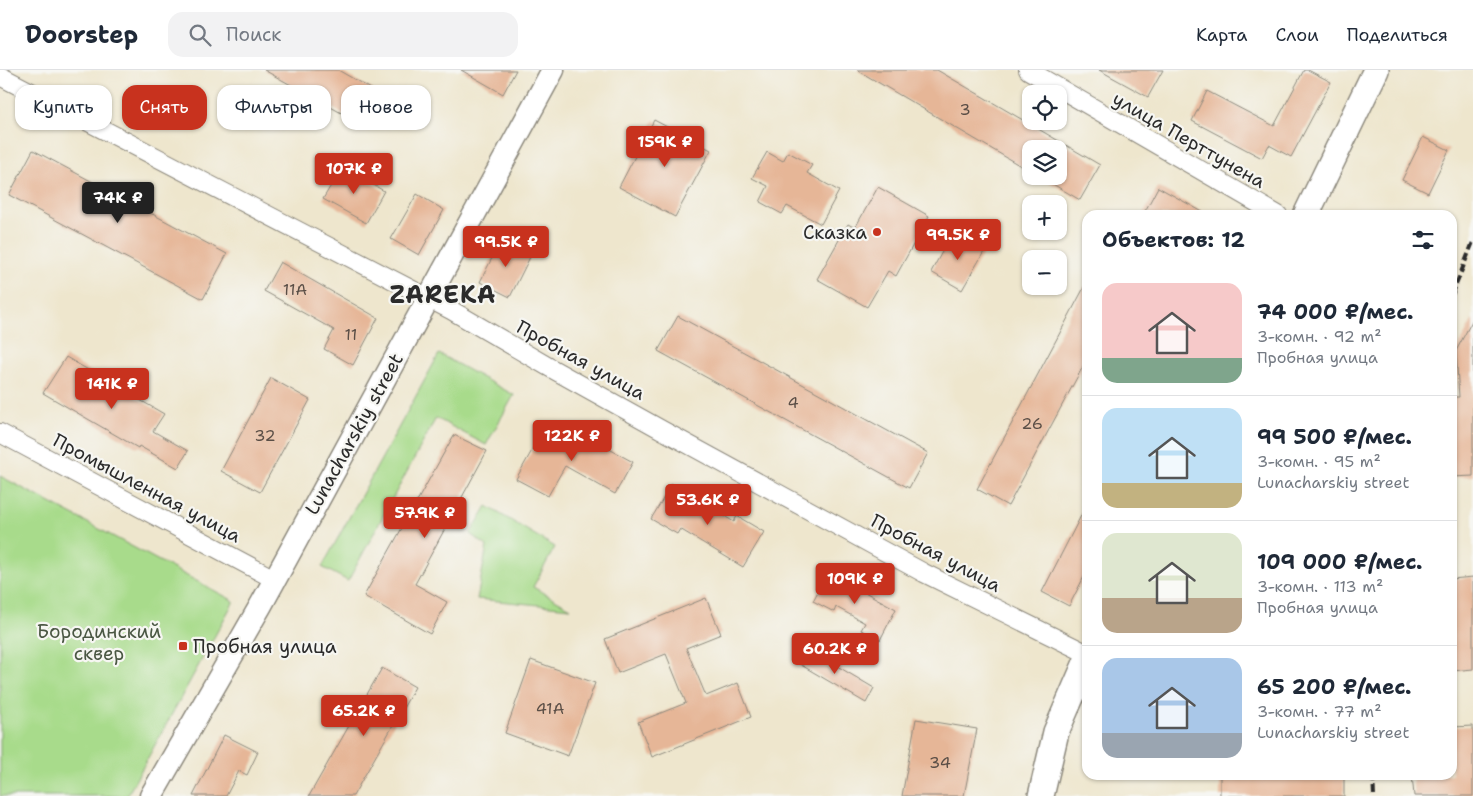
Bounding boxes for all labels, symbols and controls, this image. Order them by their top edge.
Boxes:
search box [168,12,518,57]
text: Doorstep [25,19,138,51]
icon: search [186,21,214,49]
text: Поиск [226,22,281,47]
text: Карта [1196,23,1247,47]
text: Слои [1275,23,1319,47]
text: Поделиться [1347,23,1448,47]
chip: Купить [15,85,112,130]
chip: Снять [122,85,207,130]
chip: Фильтры [217,85,331,130]
chip: Новое [341,85,431,130]
map controls [1022,85,1067,295]
button: locate [1022,85,1067,130]
street label: улица Перттунена [1108,86,1270,194]
house number: 3 [959,99,971,120]
pin: 159K ₽ [624,126,706,168]
text: 159K ₽ [637,131,693,152]
button: layers [1022,140,1067,185]
pin: 107K ₽ [313,152,395,195]
text: 107K ₽ [326,158,382,179]
pin: 74K ₽ [83,182,153,224]
text: 74K ₽ [93,187,143,208]
button: + [1022,195,1067,240]
pin: 99.5K ₽ [912,218,1004,261]
place label: Сказка [803,220,867,245]
text: 99.5K ₽ [926,224,990,245]
pin: 99.5K ₽ [460,226,552,268]
marker: Сказка [871,226,883,238]
text: Объектов: 12 [1102,226,1245,254]
icon: filters [1409,226,1437,254]
text: 99.5K ₽ [474,231,538,252]
button: − [1022,250,1067,295]
house number: 11А [283,279,307,300]
district label: ZAREKA [390,279,496,311]
text: 74 000 ₽/мес. [1257,298,1414,326]
icon: home [1142,303,1202,363]
street label: Пробная улица [512,314,650,406]
house number: 11 [345,324,357,345]
text: 3-комн. · 92 m² [1257,326,1382,347]
text: Пробная улица [1257,347,1378,368]
street label: Lunacharskiy street [299,349,409,519]
pin: 141K ₽ [71,368,153,410]
text: 141K ₽ [86,373,138,394]
house number: 4 [787,392,799,413]
house number: 26 [1021,413,1043,434]
pin: 122K ₽ [531,420,613,462]
text: 99 500 ₽/мес. [1257,423,1412,451]
house number: 32 [254,425,276,446]
text: 122K ₽ [544,425,600,446]
street label: Промышленная улица [49,428,246,548]
icon: home [1142,428,1202,488]
text: 3-комн. · 95 m² [1257,451,1381,472]
text: Lunacharskiy street [1257,472,1410,493]
pin: 53.6K ₽ [662,484,754,526]
text: 53.6K ₽ [676,489,740,510]
pin: 57.9K ₽ [379,496,471,539]
text: 57.9K ₽ [395,502,456,523]
street label: Пробная улица [867,508,1005,598]
text: 109 000 ₽/мес. [1257,548,1423,576]
icon: home [1142,553,1202,613]
pin: 109K ₽ [814,562,896,605]
text: 109K ₽ [827,568,883,589]
text: 3-комн. · 113 m² [1257,576,1383,597]
text: Пробная улица [1257,597,1378,618]
park label: Бородинский сквер [37,619,161,666]
pin: 60.2K ₽ [789,632,881,675]
place label: Пробная улица [193,634,337,659]
text: 60.2K ₽ [803,638,867,659]
marker: Пробная улица [177,640,189,652]
text: 65 200 ₽/мес. [1257,673,1412,701]
icon: home [1142,678,1202,738]
pin: 65.2K ₽ [318,694,410,737]
house number: 41А [536,698,564,719]
text: 65.2K ₽ [332,700,396,721]
text: 3-комн. · 77 m² [1257,701,1382,722]
text: Lunacharskiy street [1257,722,1410,743]
house number: 34 [929,752,951,773]

